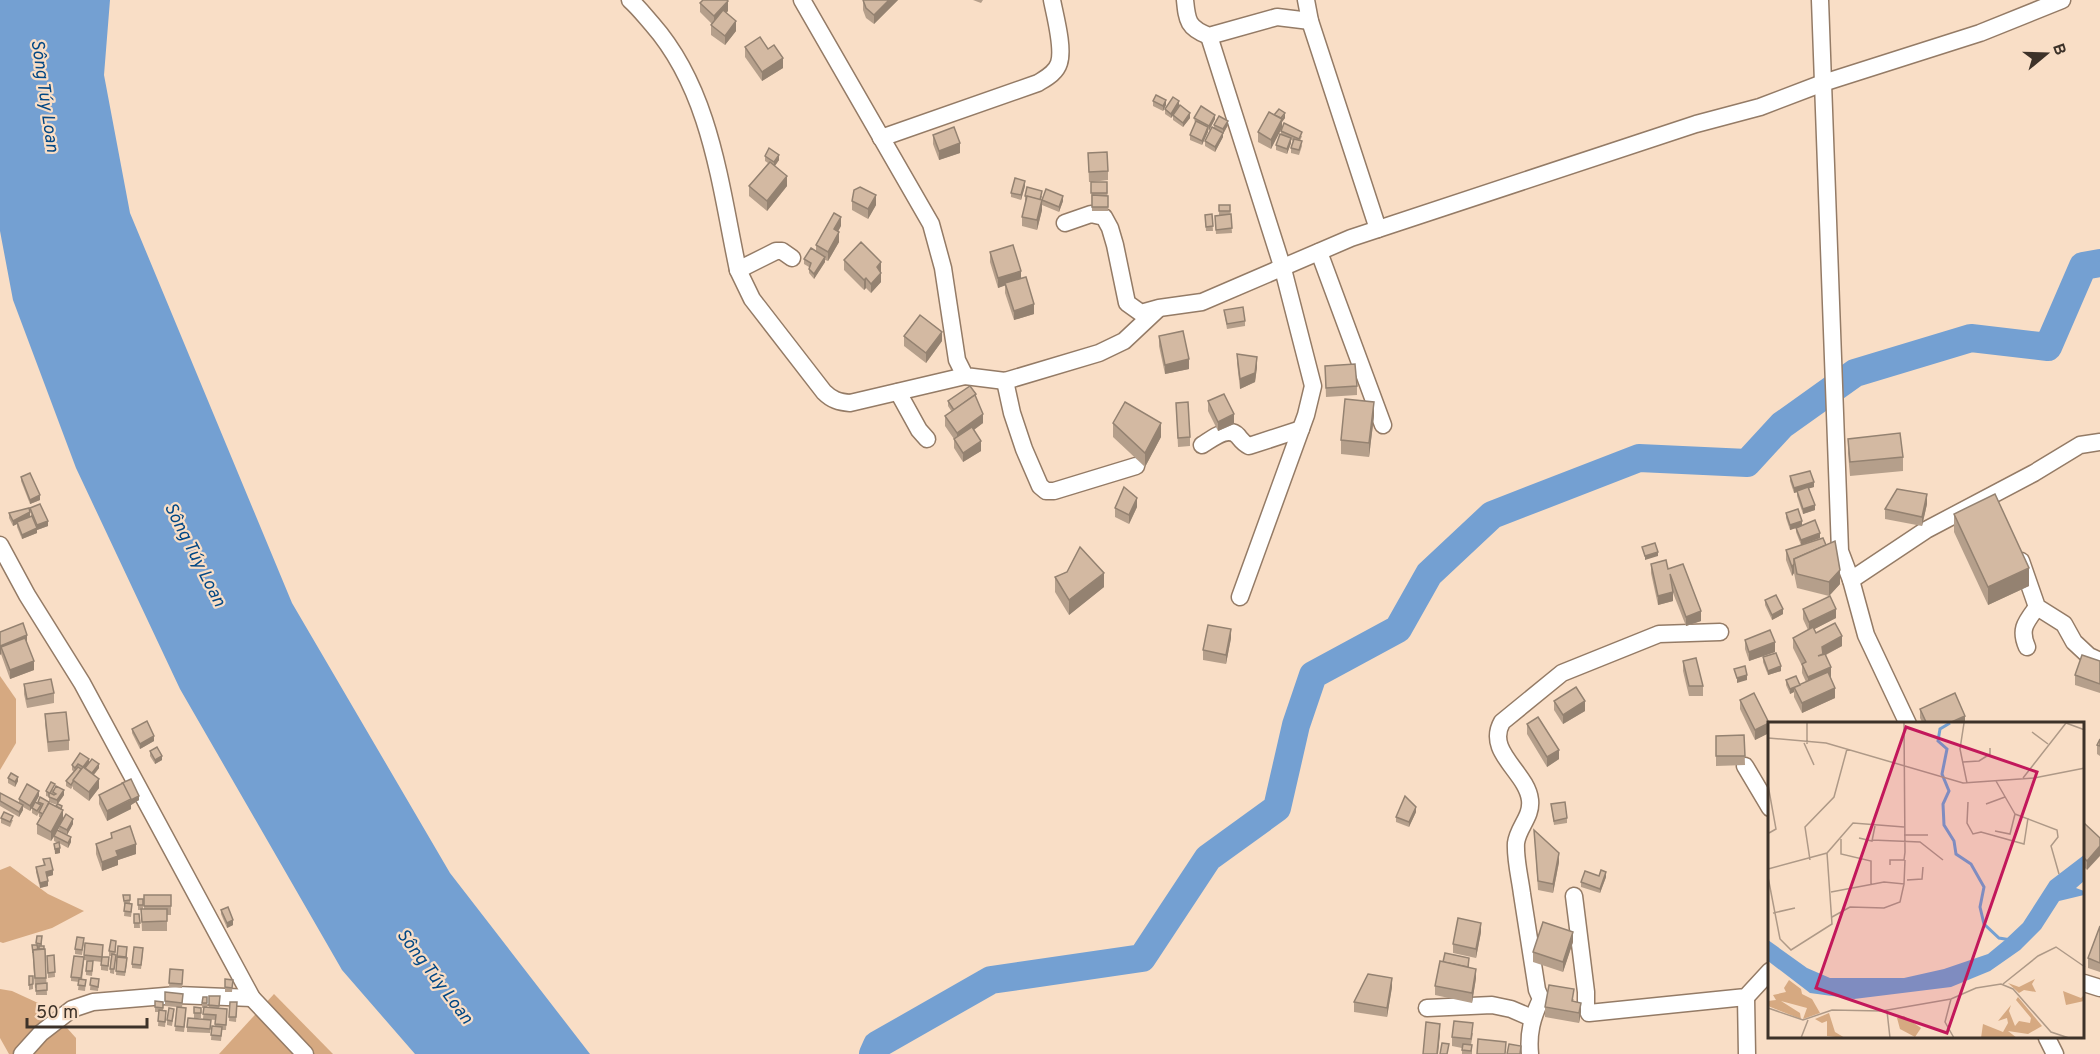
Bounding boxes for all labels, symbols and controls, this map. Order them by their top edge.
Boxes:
north arrow [2016,24,2076,84]
water label: Sông Túy Loan [25,38,63,154]
text: B [2047,41,2070,58]
water label: Sông Túy Loan [158,499,230,611]
inset map [1768,722,2085,1039]
water label: Sông Túy Loan [391,925,478,1030]
scale bar [27,991,147,1029]
text: 50 m [36,1002,78,1025]

